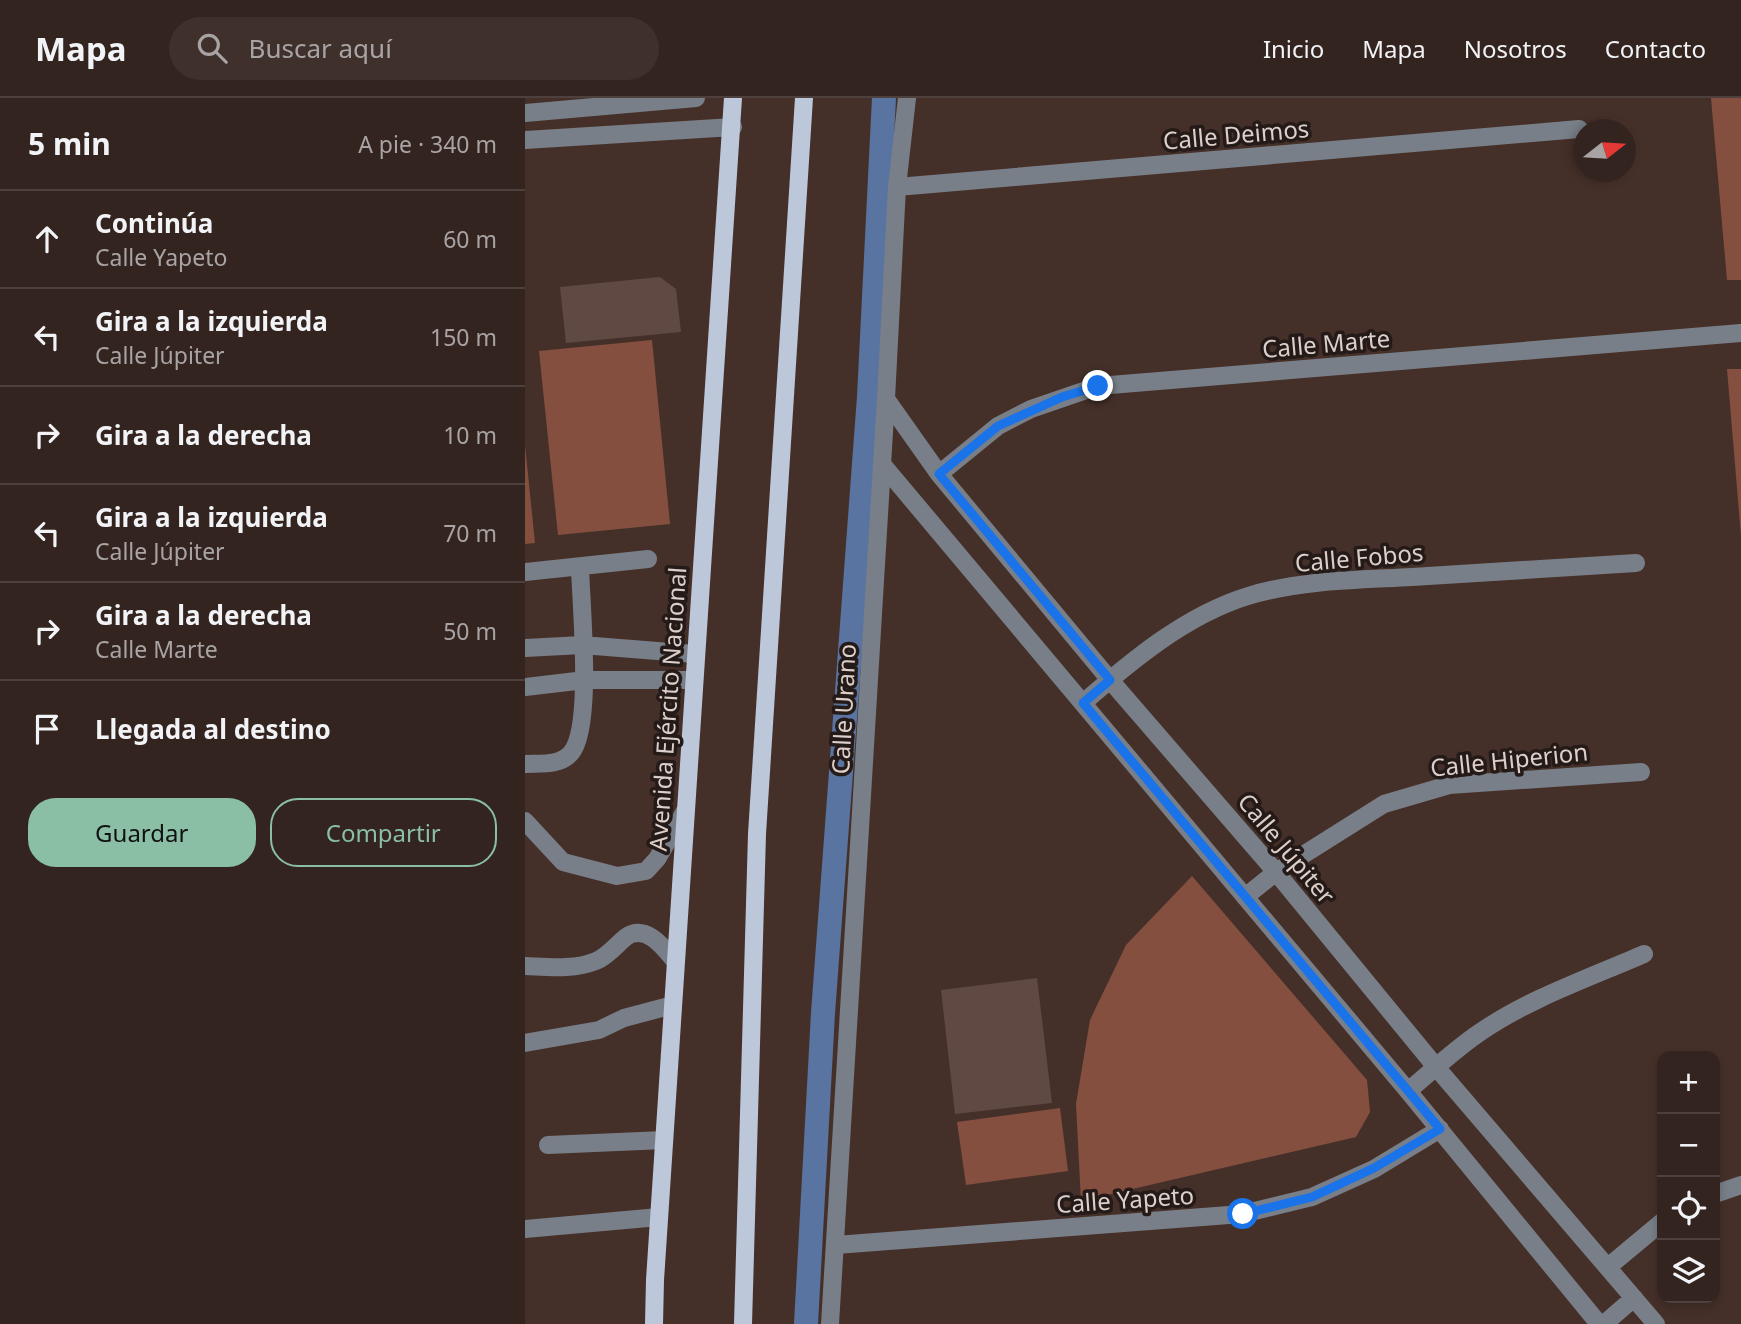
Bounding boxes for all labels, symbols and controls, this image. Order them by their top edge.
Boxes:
search box [169,17,659,80]
text: Mapa [35,26,127,71]
icon: search [193,29,231,67]
text: Buscar aquí [249,30,392,66]
text: Inicio [1263,32,1324,65]
text: Mapa [1362,32,1426,65]
text: Nosotros [1464,32,1567,65]
text: Contacto [1605,32,1706,65]
street label: Calle Deimos [1162,111,1310,157]
north arrow [1573,119,1636,182]
text: 5 min [28,123,111,164]
text: A pie · 340 m [358,128,497,160]
text: Continúa [95,205,213,241]
icon: ahead [28,220,66,258]
text: 60 m [443,223,497,255]
text: Calle Yapeto [95,241,227,273]
text: Gira a la izquierda [95,303,328,339]
icon: left [28,318,66,356]
text: 150 m [430,321,497,353]
street label: Calle Marte [1261,321,1391,365]
text: Calle Júpiter [95,339,225,371]
route end [1082,370,1113,401]
icon: right [28,416,66,454]
text: Gira a la derecha [95,417,312,453]
text: 10 m [443,419,497,451]
text: Gira a la izquierda [95,499,328,535]
icon: left [28,514,66,552]
text: 70 m [443,517,497,549]
text: Calle Júpiter [95,535,225,567]
street label: Calle Fobos [1294,535,1424,579]
street label: Avenida Ejército Nacional [641,566,693,852]
text: Gira a la derecha [95,597,312,633]
icon: right [28,612,66,650]
text: 50 m [443,615,497,647]
text: Calle Marte [95,633,218,665]
street label: Calle Urano [823,643,863,775]
icon: arrive [28,710,66,748]
text: Llegada al destino [95,711,331,747]
street label: Calle Hiperion [1428,734,1590,784]
street label: Calle Júpiter [1231,786,1343,910]
button: Guardar [28,798,256,867]
button: Compartir [270,798,497,867]
map controls [1657,1051,1720,1303]
button: + [1657,1051,1720,1114]
button: − [1657,1114,1720,1177]
button: locate [1657,1177,1720,1240]
street label: Calle Yapeto [1055,1178,1195,1220]
route start [1227,1198,1258,1229]
button: layers [1657,1240,1720,1303]

